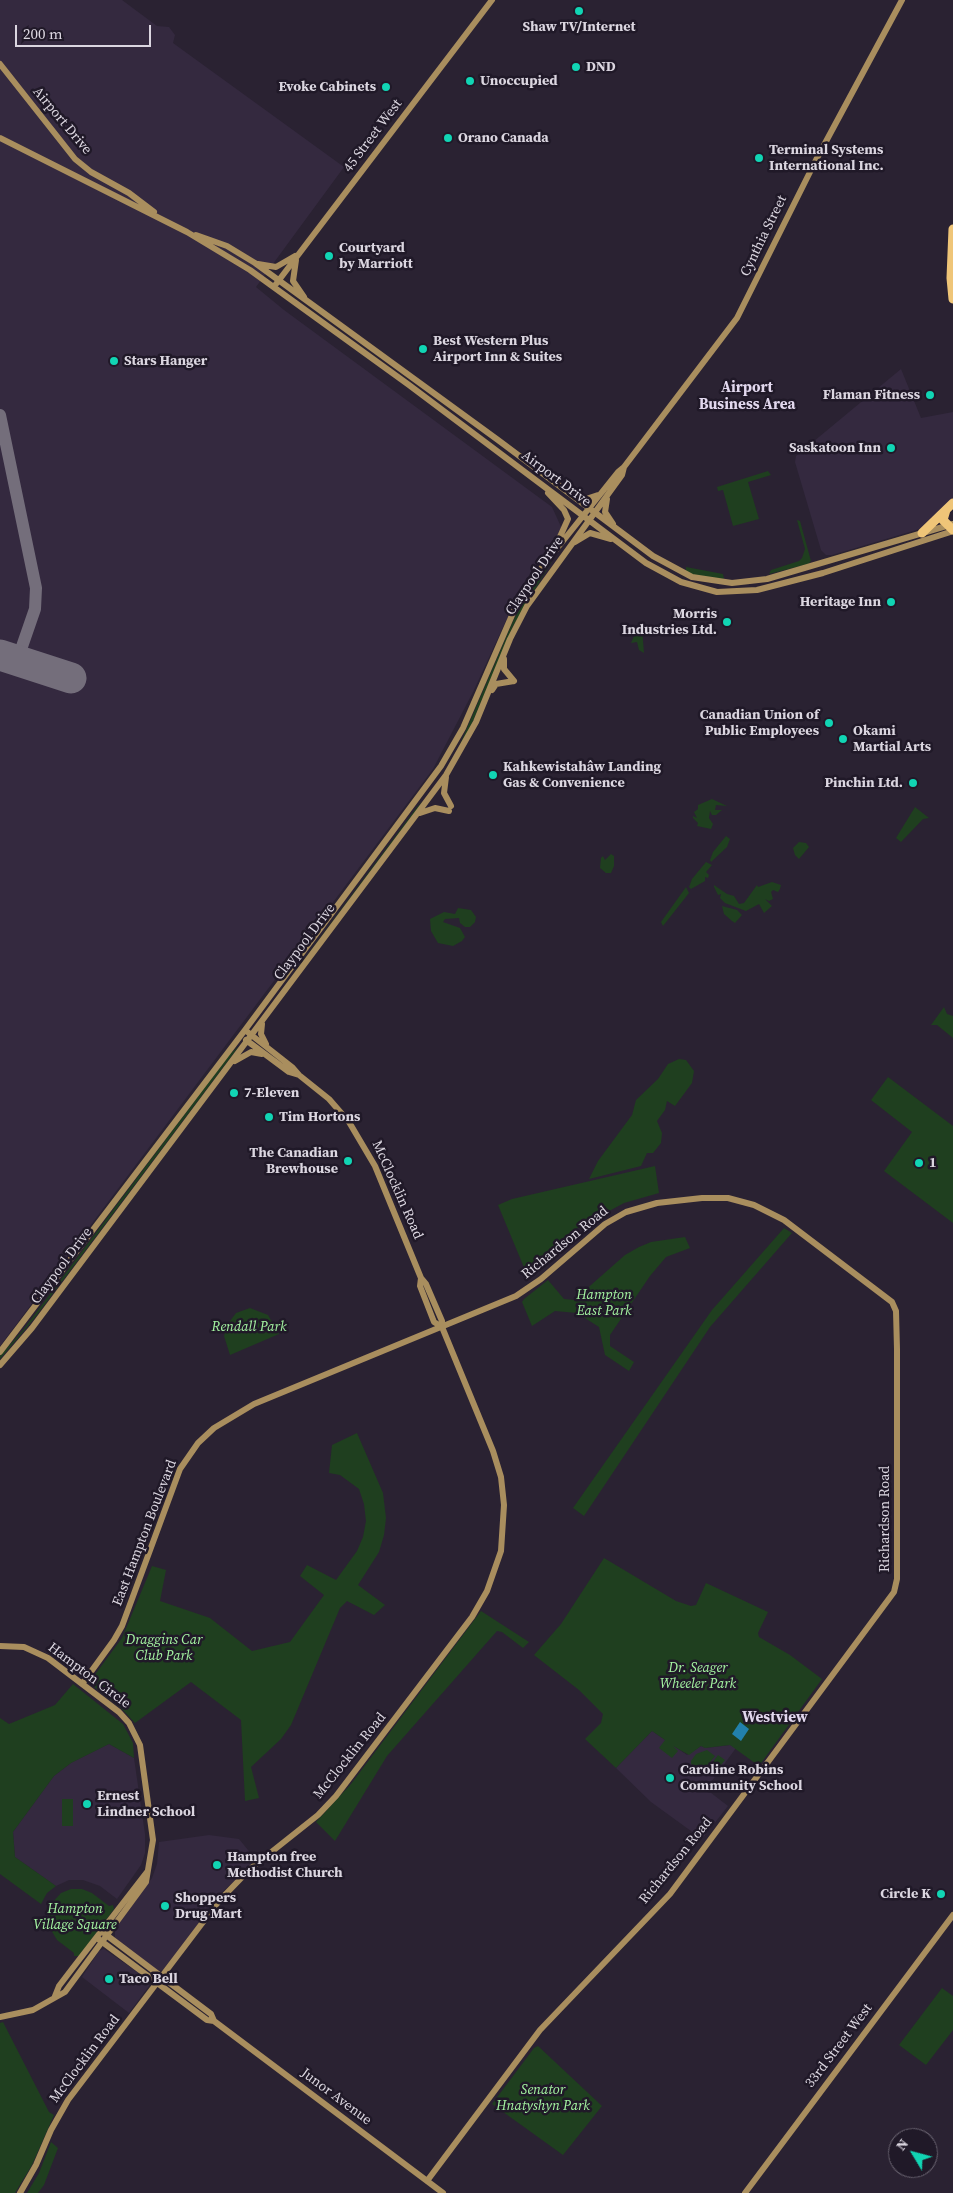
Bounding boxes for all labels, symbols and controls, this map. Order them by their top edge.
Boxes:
marker: Shaw TV/Internet [573,5,585,17]
scale bar [18,15,154,47]
place label: Shaw TV/Internet [522,19,636,35]
text: 200 m [23,23,63,44]
place label: DND [586,59,616,75]
marker: DND [570,61,582,73]
place label: Unoccupied [480,73,558,89]
marker: Unoccupied [464,75,476,87]
place label: Evoke Cabinets [278,79,376,95]
marker: Evoke Cabinets [380,81,392,93]
street label: Airport Drive [29,84,95,158]
street label: 45 Street West [340,96,406,176]
place label: Orano Canada [458,130,549,146]
marker: Orano Canada [442,132,454,144]
place label: Terminal Systems International Inc. [769,142,884,174]
marker: Terminal Systems International Inc. [753,152,765,164]
street label: Cynthia Street [737,193,791,279]
place label: Courtyard by Marriott [339,240,413,272]
marker: Courtyard by Marriott [323,250,335,262]
place label: Best Western Plus Airport Inn & Suites [433,333,562,366]
marker: Best Western Plus Airport Inn & Suites [417,343,429,355]
place label: Stars Hanger [124,353,207,369]
marker: Stars Hanger [108,355,120,367]
district label: Airport Business Area [699,379,795,414]
place label: Flaman Fitness [823,387,920,403]
marker: Flaman Fitness [924,389,936,401]
place label: Saskatoon Inn [789,440,881,456]
marker: Saskatoon Inn [885,442,897,454]
street label: Airport Drive [518,447,594,511]
street label: Claypool Drive [502,533,568,619]
place label: Heritage Inn [800,594,881,610]
marker: Heritage Inn [885,596,897,608]
place label: Morris Industries Ltd. [622,606,717,638]
marker: Morris Industries Ltd. [721,616,733,628]
place label: Canadian Union of Public Employees [700,707,819,740]
marker: Canadian Union of Public Employees [823,717,835,729]
place label: Okami Martial Arts [853,723,931,756]
marker: Okami Martial Arts [837,733,849,745]
place label: Kahkewistahâw Landing Gas & Convenience [503,759,661,792]
marker: Kahkewistahâw Landing Gas & Convenience [487,769,499,781]
place label: Pinchin Ltd. [824,775,903,791]
marker: Pinchin Ltd. [907,777,919,789]
street label: Claypool Drive [271,900,339,984]
place label: 7-Eleven [244,1085,299,1101]
marker: 7-Eleven [228,1087,240,1099]
place label: Tim Hortons [279,1109,360,1125]
marker: Tim Hortons [263,1111,275,1123]
street label: McClocklin Road [368,1138,426,1242]
place label: The Canadian Brewhouse [249,1145,338,1178]
marker: The Canadian Brewhouse [342,1155,354,1167]
place label: 1 [929,1155,937,1171]
marker: 1 [913,1157,925,1169]
street label: Richardson Road [518,1203,612,1283]
street label: Claypool Drive [28,1224,96,1308]
park label: Hampton East Park [576,1287,632,1320]
park label: Rendall Park [211,1319,287,1335]
street label: East Hampton Boulevard [109,1458,181,1608]
street label: Richardson Road [877,1466,893,1572]
park label: Draggins Car Club Park [125,1632,203,1664]
street label: Hampton Circle [44,1640,134,1712]
park label: Dr. Seager Wheeler Park [660,1660,736,1692]
district label: Westview [742,1709,808,1727]
street label: McClocklin Road [310,1710,390,1802]
place label: Caroline Robins Community School [680,1762,802,1794]
marker: Caroline Robins Community School [664,1772,676,1784]
place label: Ernest Lindner School [97,1788,195,1820]
marker: Ernest Lindner School [81,1798,93,1810]
street label: Richardson Road [636,1814,716,1908]
place label: Hampton free Methodist Church [227,1849,343,1881]
marker: Hampton free Methodist Church [211,1859,223,1871]
place label: Circle K [880,1886,931,1902]
marker: Circle K [935,1888,947,1900]
place label: Shoppers Drug Mart [175,1890,242,1922]
marker: Shoppers Drug Mart [159,1900,171,1912]
park label: Hampton Village Square [33,1901,117,1934]
place label: Taco Bell [119,1971,178,1987]
marker: Taco Bell [103,1973,115,1985]
street label: 33rd Street West [802,2001,876,2091]
street label: McClocklin Road [46,2012,124,2106]
street label: Junor Avenue [297,2065,375,2129]
park label: Senator Hnatyshyn Park [496,2082,590,2114]
north arrow [888,2128,938,2178]
text: N [891,2134,913,2155]

